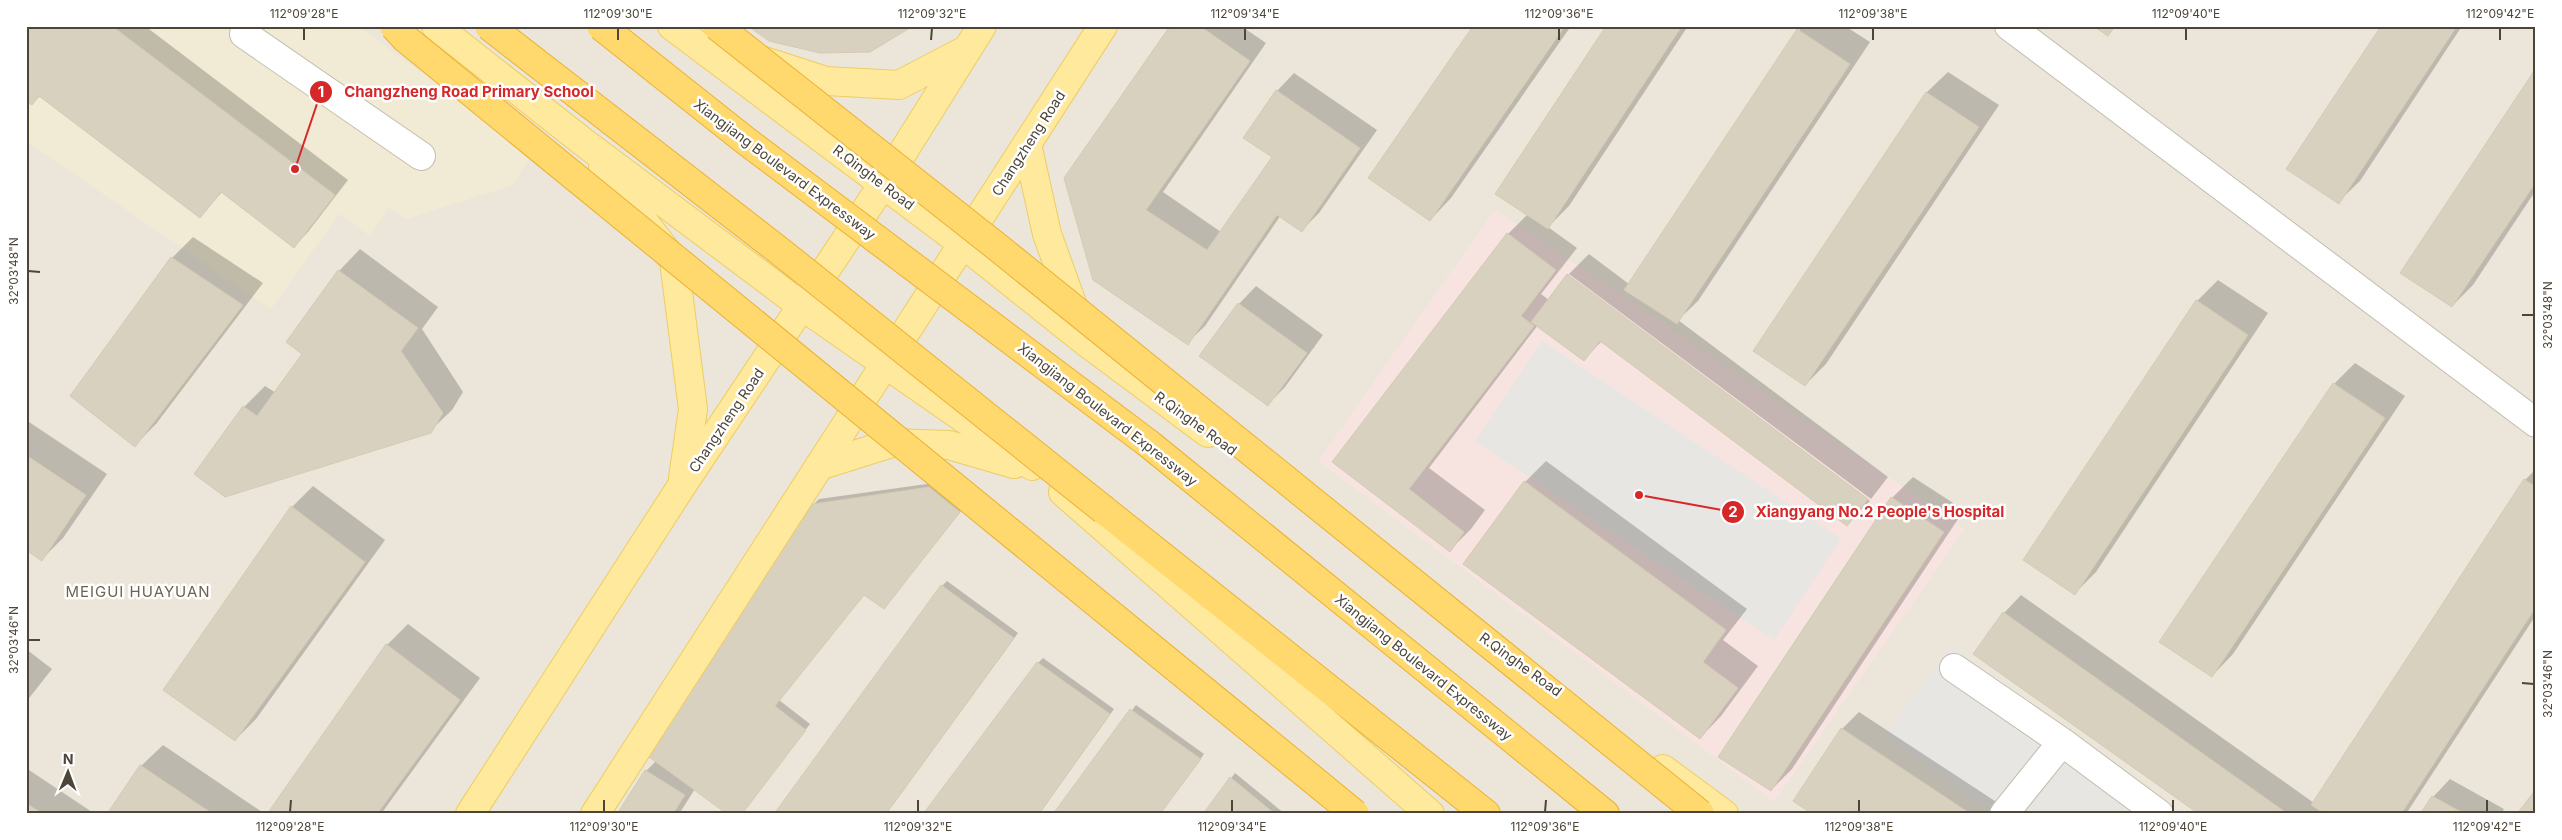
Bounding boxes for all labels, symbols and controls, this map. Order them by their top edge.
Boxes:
text: 112°09'28"E [270,6,338,21]
text: 112°09'30"E [584,6,652,21]
text: 112°09'32"E [898,6,966,21]
text: 112°09'34"E [1210,6,1280,21]
text: 112°09'36"E [1525,6,1593,21]
text: 112°09'38"E [1839,6,1907,21]
text: 112°09'40"E [2152,6,2220,21]
text: 112°09'42"E [2466,6,2534,21]
callout: Changzheng Road Primary School [309,77,604,107]
text: 1 [318,82,324,101]
text: Changzheng Road Primary School [344,82,594,101]
street label: Changzheng Road [988,87,1068,199]
street label: Xiangjiang Boulevard Expressway [691,95,879,243]
street label: R.Qinghe Road [830,141,918,213]
text: 32°03'48"N [6,237,21,305]
text: 32°03'48"N [2540,281,2555,349]
street label: Xiangjiang Boulevard Expressway [1015,339,1201,489]
street label: Changzheng Road [685,365,767,475]
street label: R.Qinghe Road [1152,387,1240,459]
callout: Xiangyang No.2 People's Hospital [1720,497,2014,527]
text: 2 [1728,502,1738,521]
text: Xiangyang No.2 People's Hospital [1756,502,2004,521]
district label: MEIGUI HUAYUAN [65,582,211,601]
street label: Xiangjiang Boulevard Expressway [1332,590,1516,744]
text: 32°03'46"N [6,606,21,674]
street label: R.Qinghe Road [1477,628,1565,700]
text: 32°03'46"N [2540,650,2555,718]
north arrow [42,748,92,798]
text: N [63,750,74,767]
text: 112°09'28"E [256,819,324,834]
text: 112°09'30"E [570,819,638,834]
text: 112°09'32"E [884,819,952,834]
text: 112°09'34"E [1197,819,1267,834]
text: 112°09'36"E [1511,819,1579,834]
text: 112°09'38"E [1825,819,1893,834]
text: 112°09'40"E [2139,819,2207,834]
text: 112°09'42"E [2453,819,2521,834]

